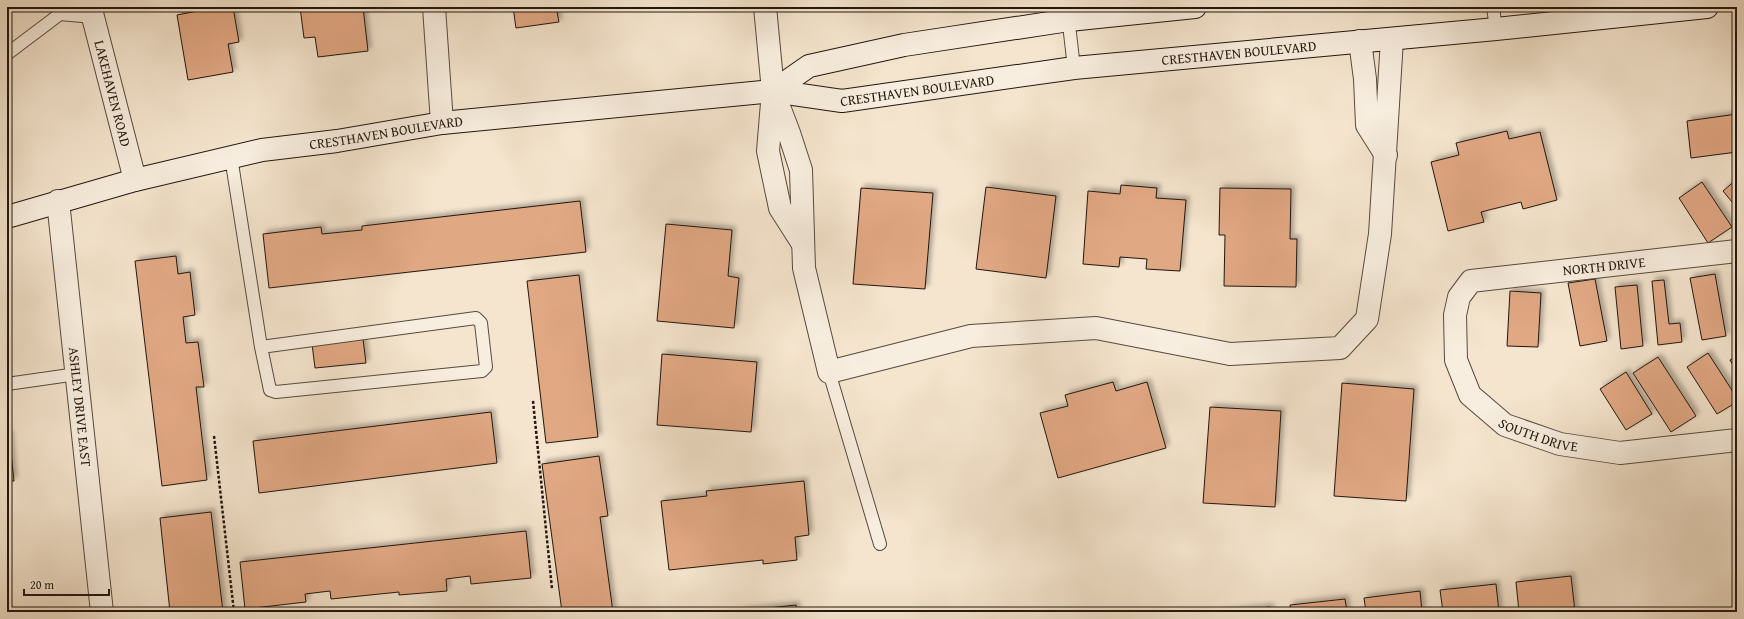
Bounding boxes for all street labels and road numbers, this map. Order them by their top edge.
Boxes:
street label: CRESTHAVEN BOULEVARD [1161,36,1317,70]
street label: LAKEHAVEN ROAD [89,38,136,149]
street label: CRESTHAVEN BOULEVARD [839,69,995,111]
street label: CRESTHAVEN BOULEVARD [308,111,464,154]
street label: NORTH DRIVE [1562,252,1646,280]
street label: ASHLEY DRIVE EAST [64,346,96,468]
street label: SOUTH DRIVE [1494,414,1579,457]

